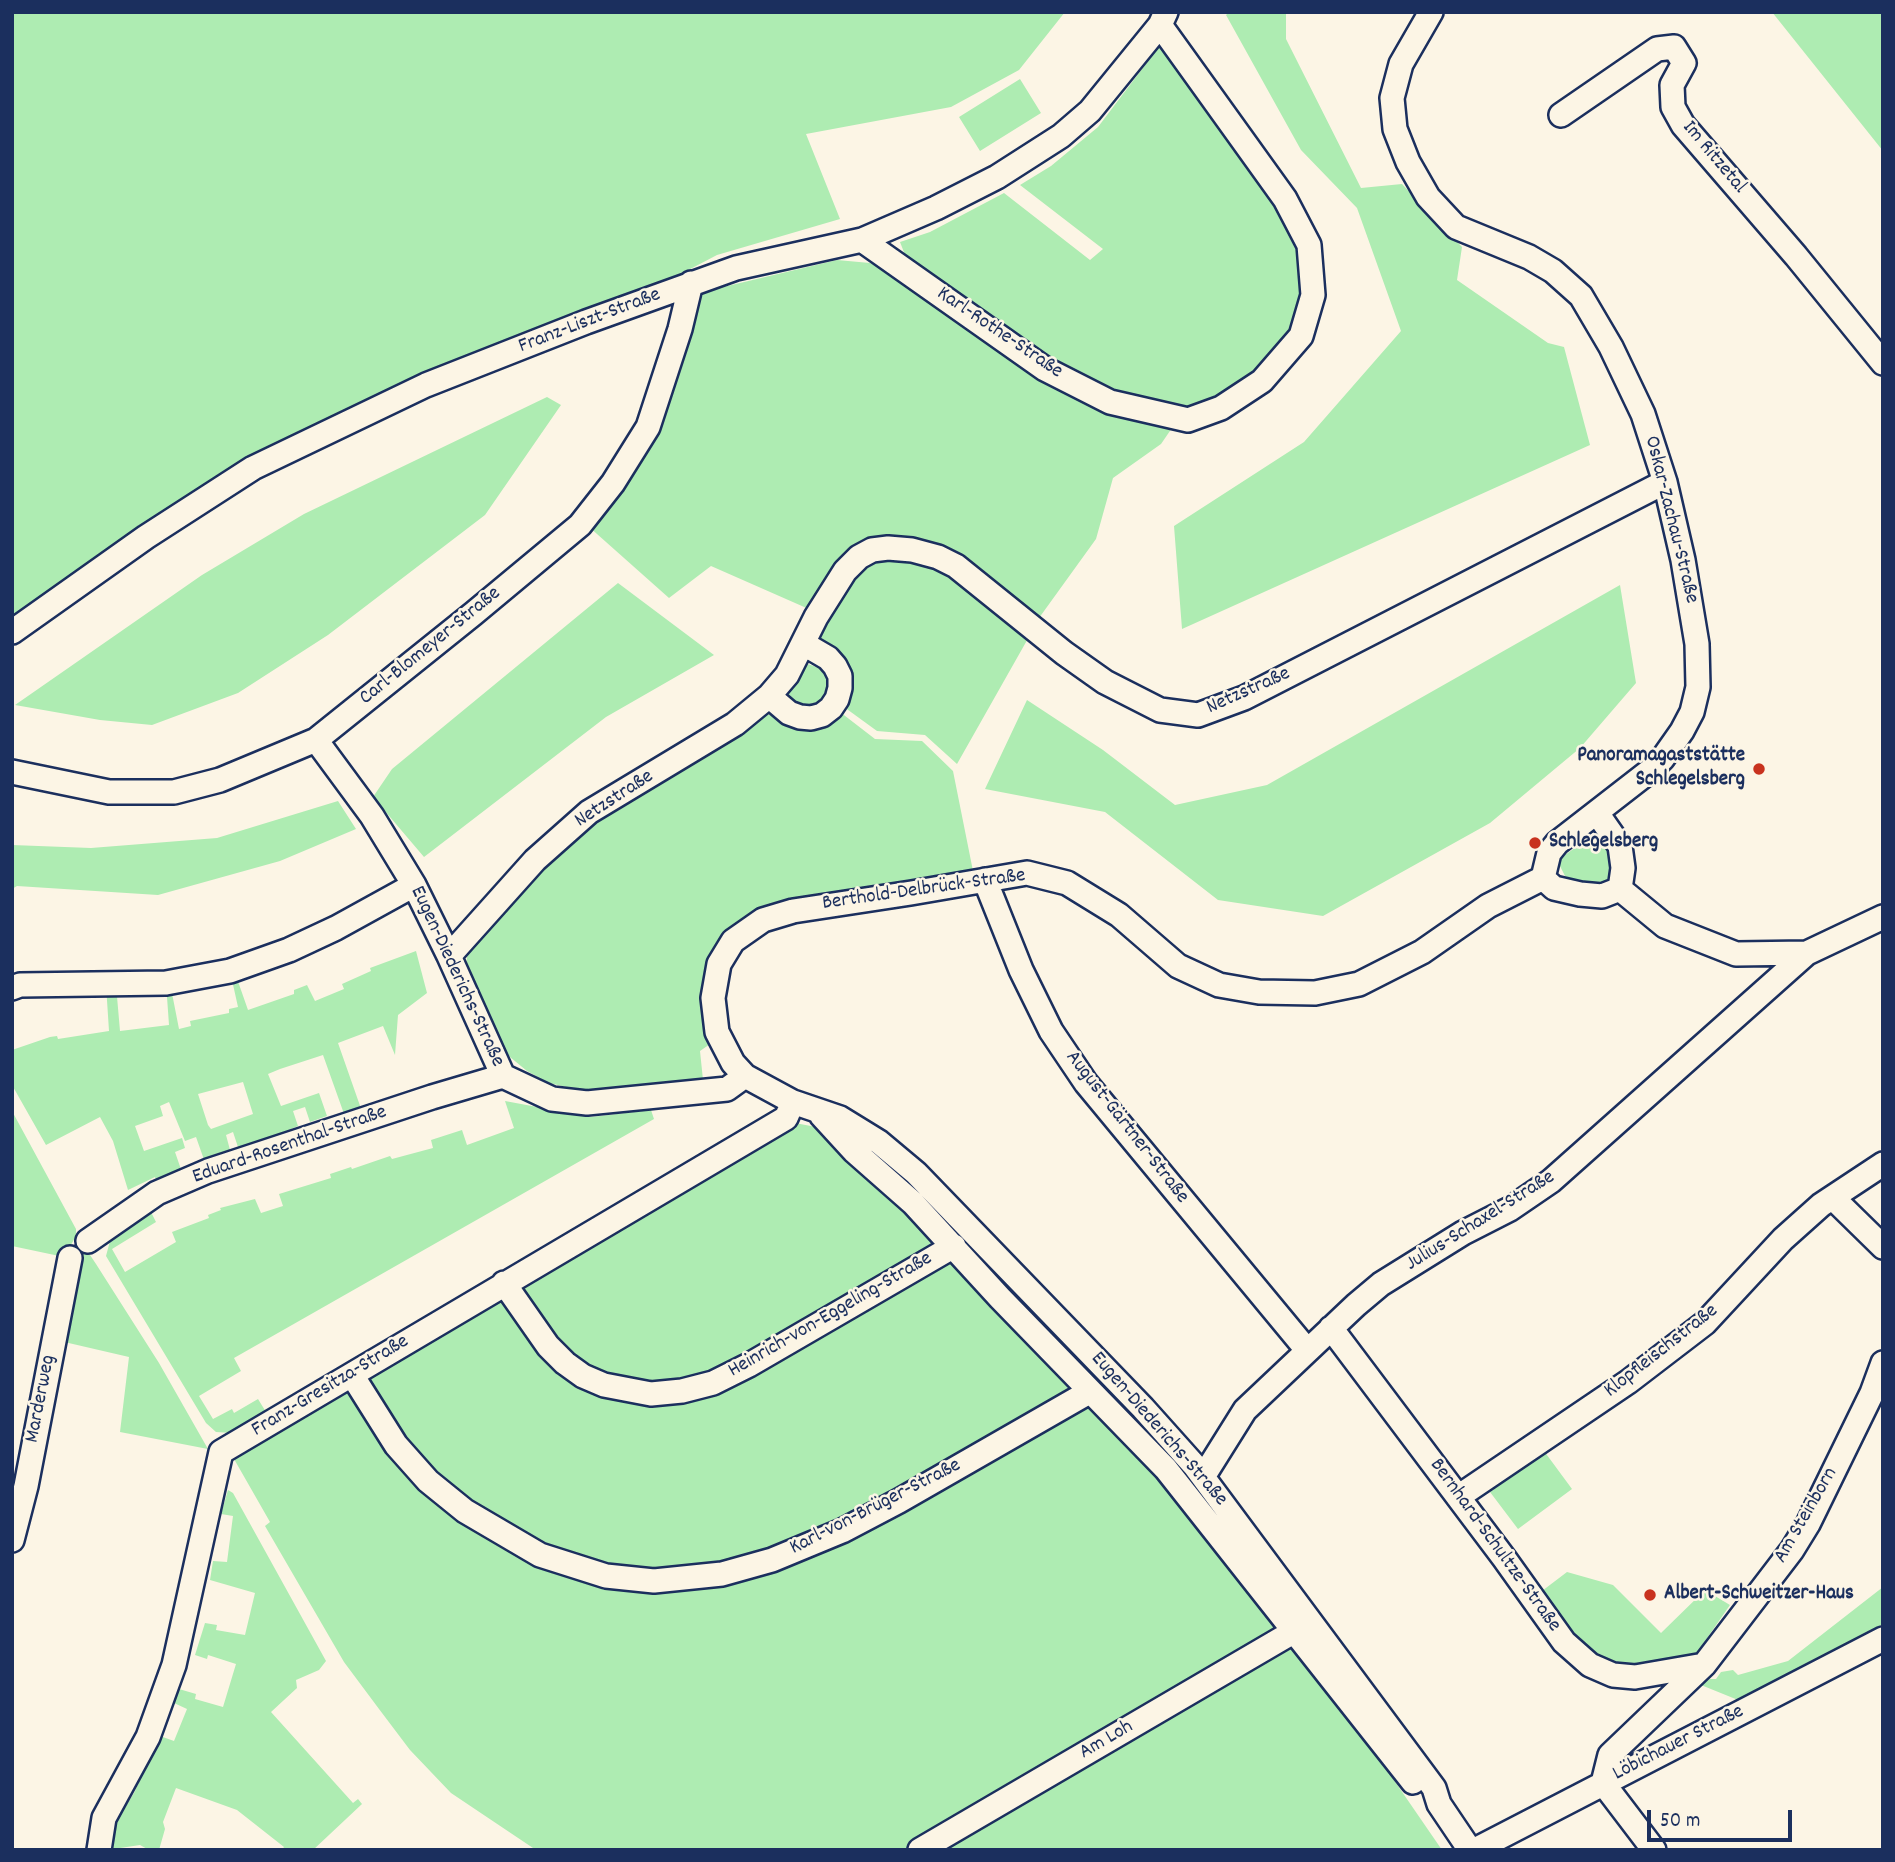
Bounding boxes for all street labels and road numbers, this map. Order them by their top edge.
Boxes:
street label: Im Ritzetal [1675,116,1751,200]
street label: Franz-Liszt-Straße [516,283,664,361]
street label: Karl-Rothe-Straße [931,283,1067,385]
street label: Oskar-Zachau-Straße [1637,434,1703,606]
street label: Carl-Blomeyer-Straße [355,582,507,712]
street label: Netzstraße [1203,662,1295,722]
street label: Netzstraße [571,765,659,835]
street label: Berthold-Delbrück-Straße [821,864,1027,918]
street label: Eugen-Diederichs-Straße [403,883,509,1071]
street label: August-Gärtner-Straße [1059,1047,1193,1209]
street label: Eduard-Rosenthal-Straße [190,1101,390,1191]
street label: Julius-Schaxel-Straße [1402,1166,1560,1278]
street label: Heinrich-von-Eggeling-Straße [725,1247,937,1385]
street label: Klopfleischstraße [1600,1300,1724,1404]
street label: Franz-Gresitza-Straße [248,1330,414,1444]
street label: Eugen-Diederichs-Straße [1084,1348,1232,1512]
street label: Marderweg [21,1353,63,1445]
street label: Karl-von-Brüger-Straße [786,1454,966,1562]
street label: Bernhard-Schultze-Straße [1423,1454,1565,1638]
street label: Am Steinborn [1769,1464,1845,1568]
street label: Löbichauer Straße [1609,1700,1749,1788]
street label: Am Loh [1075,1716,1139,1766]

